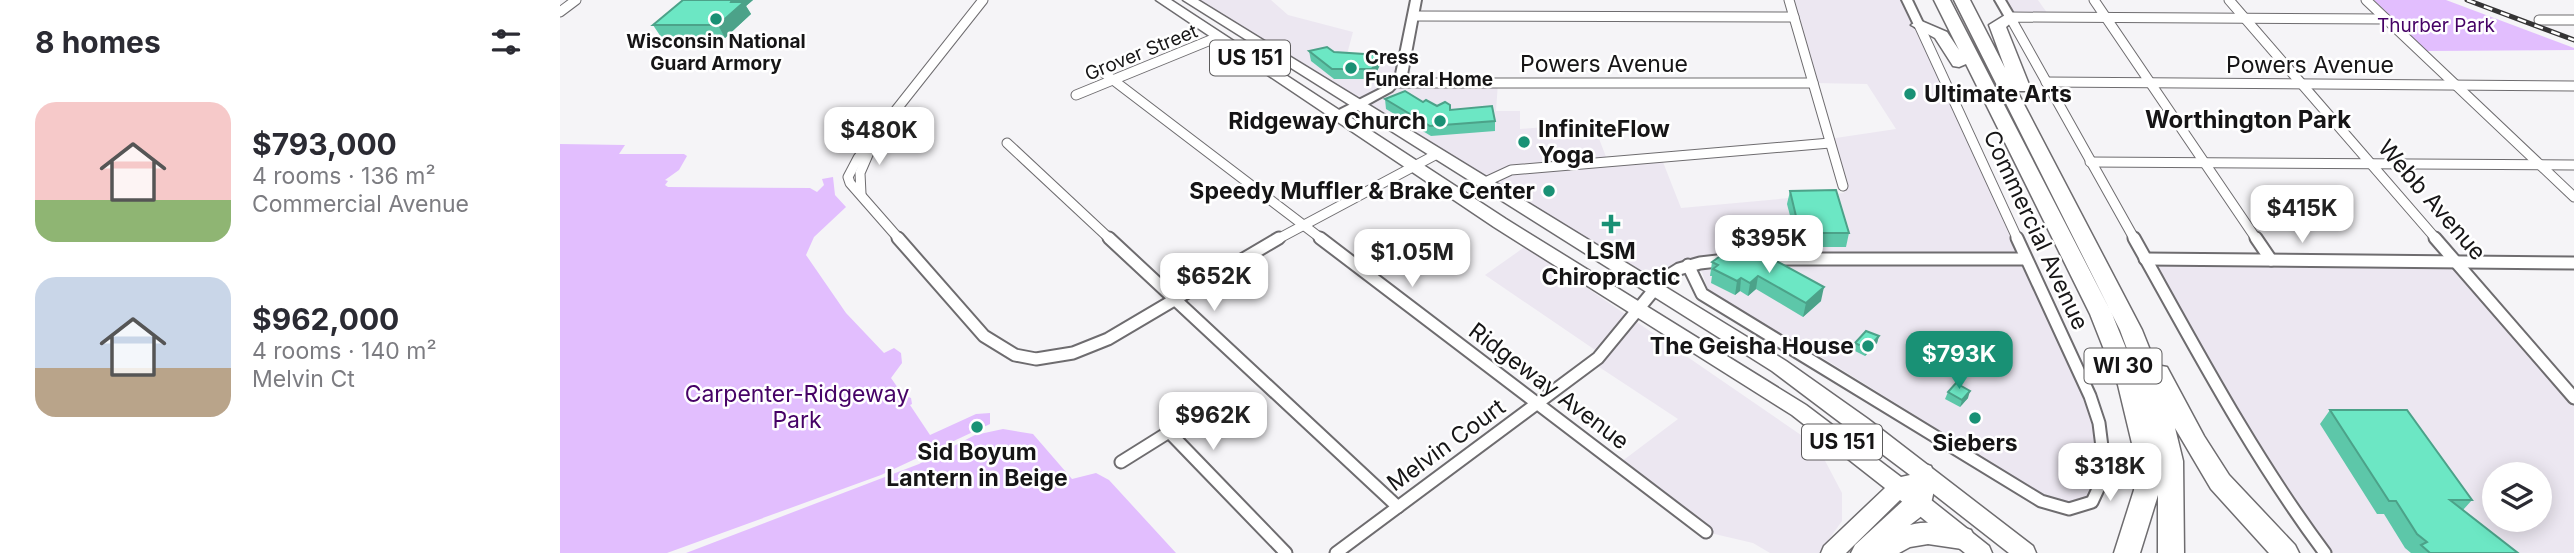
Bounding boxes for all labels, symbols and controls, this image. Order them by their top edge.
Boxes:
marker: Wisconsin National Guard Armory [708,11,724,27]
park label: Thurber Park [2377,14,2496,37]
street label: Grover Street [1081,19,1201,86]
icon: filters [487,23,525,61]
text: 8 homes [35,24,161,60]
place label: Wisconsin National Guard Armory [626,30,806,75]
road number: US 151 [1210,41,1290,76]
place label: Cress Funeral Home [1365,46,1493,91]
street label: Powers Avenue [1520,50,1688,78]
street label: Powers Avenue [2226,51,2394,79]
marker: Cress Funeral Home [1343,60,1359,76]
place label: Ultimate Arts [1924,80,2072,108]
marker: Ultimate Arts [1902,86,1918,102]
district label: Worthington Park [2145,105,2351,134]
place label: Ridgeway Church [1228,107,1426,135]
pin: $480K [830,108,928,167]
marker: Ridgeway Church [1432,113,1448,129]
place label: InfiniteFlow Yoga [1538,115,1670,169]
text: $480K [840,116,918,144]
text: $793,000 [252,126,397,162]
street label: Commercial Avenue [1977,126,2095,334]
icon: home [91,130,175,214]
marker: InfiniteFlow Yoga [1516,134,1532,150]
street label: Webb Avenue [2372,134,2492,266]
text: 4 rooms · 136 m² [252,162,436,190]
place label: Speedy Muffler & Brake Center [1189,177,1535,205]
marker: Speedy Muffler & Brake Center [1541,183,1557,199]
pin: $415K [2253,186,2351,245]
text: Commercial Avenue [252,190,469,218]
text: $415K [2267,194,2337,222]
marker: LSM Chiropractic [1601,214,1621,234]
pin: $395K [1720,216,1818,275]
text: $395K [1731,224,1807,252]
pin: $1.05M [1355,230,1469,289]
place label: LSM Chiropractic [1541,237,1681,291]
text: $1.05M [1370,238,1454,266]
pin: $652K [1165,254,1263,313]
text: $652K [1176,262,1252,290]
text: $962,000 [252,301,399,337]
icon: home [91,305,175,389]
street label: Ridgeway Avenue [1463,317,1635,455]
place label: The Geisha House [1650,332,1854,360]
pin: $793K [1910,332,2008,391]
text: 4 rooms · 140 m² [252,337,437,365]
marker: The Geisha House [1860,338,1876,354]
text: $793K [1922,340,1996,368]
road number: WI 30 [2084,348,2162,384]
text: Melvin Ct [252,365,355,393]
park label: Carpenter-Ridgeway Park [685,380,909,434]
pin: $962K [1164,392,1262,452]
street label: Melvin Court [1381,393,1511,497]
text: $962K [1175,401,1251,429]
marker: Siebers [1967,410,1983,426]
marker: Sid Boyum Lantern in Beige [969,419,985,435]
road number: US 151 [1802,424,1882,460]
place label: Siebers [1932,429,2018,457]
place label: Sid Boyum Lantern in Beige [886,438,1068,492]
pin: $318K [2061,444,2159,503]
text: $318K [2074,452,2146,480]
map controls [2482,462,2552,532]
button: layers [2482,462,2552,532]

